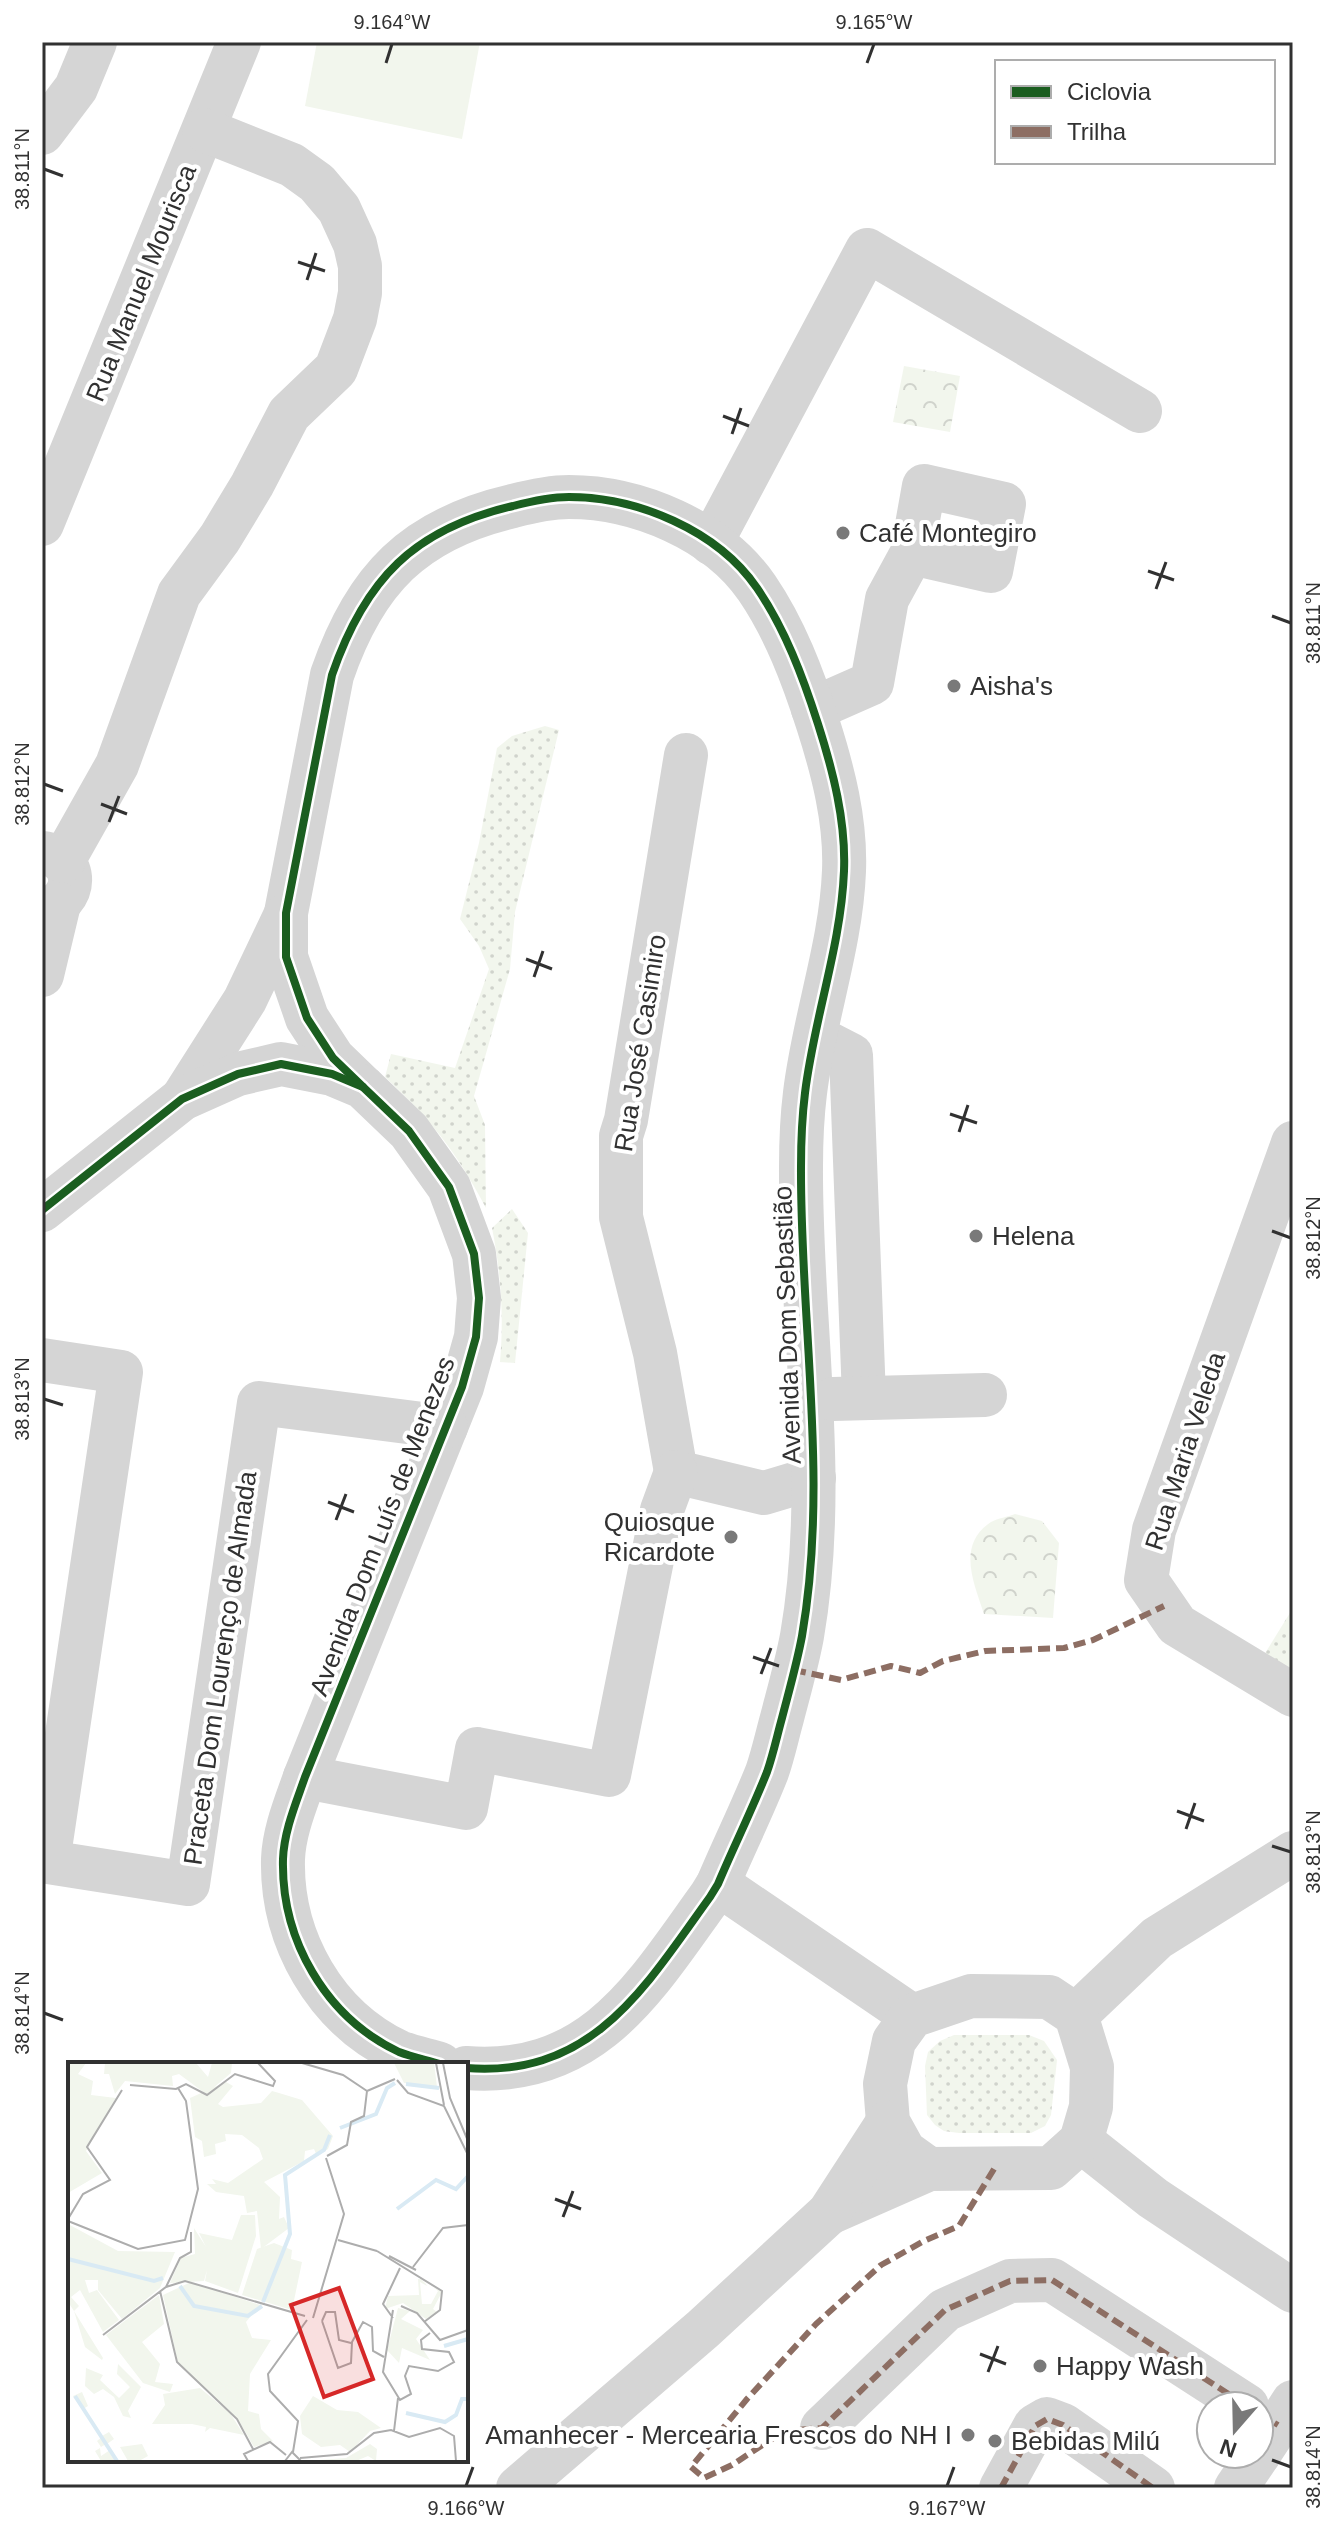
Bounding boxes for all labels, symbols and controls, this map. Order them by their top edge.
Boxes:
text: 9.164°W [354,11,431,33]
text: 9.165°W [836,11,913,33]
legend [995,60,1275,164]
text: Ciclovia [1067,78,1152,105]
text: Trilha [1067,118,1127,145]
text: 38.811°N [11,128,33,210]
street label: Rua Manuel Mourisca [80,160,202,406]
place label: Café Montegiro [859,518,1037,548]
marker: Café Montegiro [834,524,852,542]
text: 38.811°N [1302,582,1324,664]
place label: Aisha's [970,671,1053,701]
marker: Aisha's [945,677,963,695]
text: 38.812°N [11,742,33,826]
street label: Rua José Casimiro [608,932,672,1154]
street label: Avenida Dom Sebastião [767,1185,807,1465]
text: 38.812°N [1302,1196,1324,1280]
place label: Helena [992,1221,1075,1251]
marker: Helena [967,1227,985,1245]
street label: Rua Maria Veleda [1139,1348,1231,1554]
street label: Avenida Dom Luís de Menezes [303,1352,461,1700]
text: 38.813°N [11,1357,33,1441]
street label: Praceta Dom Lourenço de Almada [177,1469,263,1867]
place label: Quiosque Ricardote [604,1507,715,1567]
marker: Quiosque Ricardote [722,1528,740,1546]
text: 38.813°N [1302,1810,1324,1894]
text: 38.814°N [11,1971,33,2055]
inset map [68,2062,468,2462]
place label: Happy Wash [1056,2351,1204,2381]
marker: Happy Wash [1031,2357,1049,2375]
north arrow [1195,2390,1275,2470]
place label: Amanhecer - Mercearia Frescos do NH I [485,2420,952,2450]
text: 38.814°N [1302,2425,1324,2509]
marker: Amanhecer - Mercearia Frescos do NH I [959,2426,977,2444]
place label: Bebidas Milú [1011,2426,1160,2456]
marker: Bebidas Milú [986,2432,1004,2450]
text: N [1217,2434,1240,2463]
text: 9.166°W [428,2497,505,2519]
text: 9.167°W [909,2497,986,2519]

